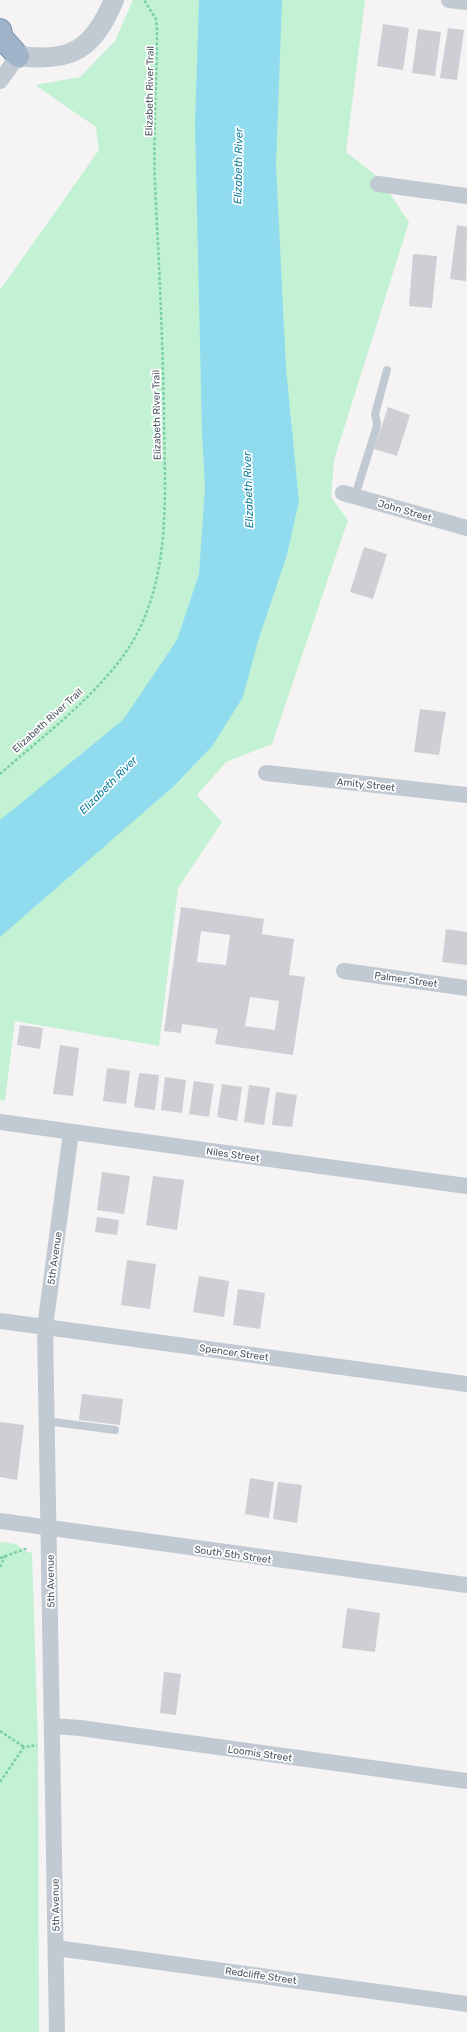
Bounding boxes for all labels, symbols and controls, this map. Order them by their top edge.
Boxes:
street label: Elizabeth River Trail [143,46,157,136]
water label: Elizabeth River [231,127,246,204]
street label: Elizabeth River Trail [150,370,164,460]
water label: Elizabeth River [241,451,256,528]
street label: John Street [376,498,433,524]
street label: Elizabeth River Trail [10,686,85,755]
water label: Elizabeth River [77,753,141,817]
street label: Amity Street [336,776,396,794]
street label: Palmer Street [373,970,438,990]
street label: Niles Street [205,1145,260,1165]
street label: 5th Avenue [45,1231,65,1285]
street label: Spencer Street [198,1342,269,1364]
street label: South 5th Street [194,1544,272,1566]
street label: 5th Avenue [45,1554,57,1608]
street label: Loomis Street [227,1744,293,1764]
street label: 5th Avenue [50,1878,62,1932]
street label: Redcliffe Street [224,1965,298,1987]

